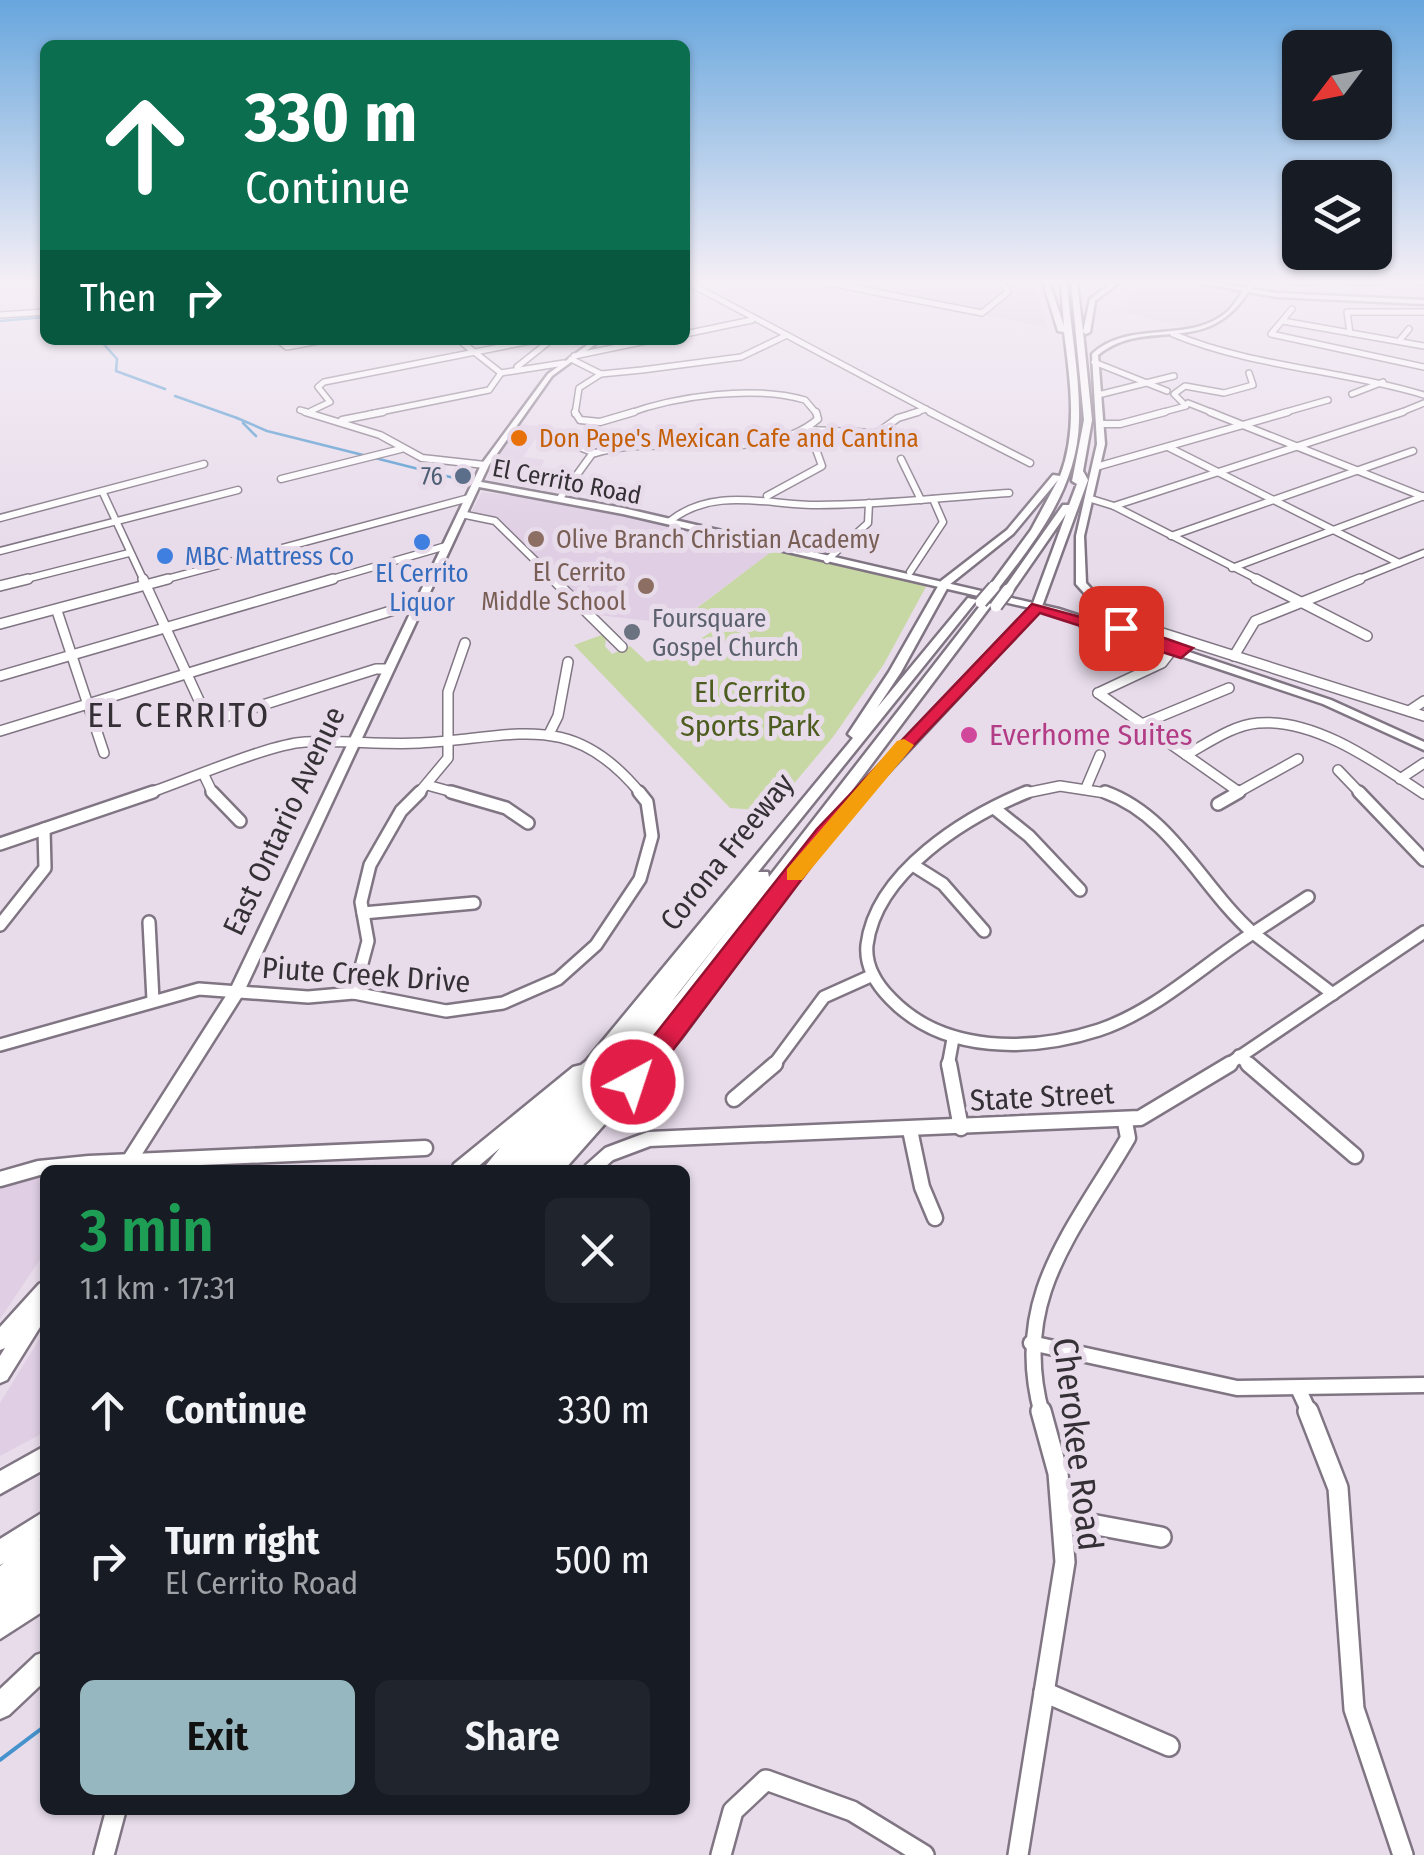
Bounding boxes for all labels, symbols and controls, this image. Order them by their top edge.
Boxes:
north arrow [1282,30,1392,140]
map controls [1282,30,1392,270]
text: 330 m [245,76,417,160]
icon: ahead [80,80,210,210]
button: layers [1282,160,1392,270]
text: Continue [245,161,410,215]
icon: right [176,270,231,325]
text: Then [80,275,156,321]
place label: Don Pepe's Mexican Cafe and Cantina [539,424,919,454]
marker: Don Pepe's Mexican Cafe and Cantina [508,427,530,449]
street label: El Cerrito Road [490,453,644,511]
place label: 76 [421,462,443,492]
marker: 76 [452,465,474,487]
place label: Olive Branch Christian Academy [556,525,880,555]
marker: Olive Branch Christian Academy [525,528,547,550]
marker: El Cerrito Liquor [411,531,433,553]
place label: MBC Mattress Co [185,542,354,572]
marker: MBC Mattress Co [154,545,176,567]
place label: El Cerrito Middle School [481,558,626,617]
place label: El Cerrito Liquor [375,559,469,618]
marker: El Cerrito Middle School [635,575,657,597]
pin [1079,586,1164,671]
icon: arrive [1094,601,1149,656]
place label: Foursquare Gospel Church [652,604,799,663]
marker: Foursquare Gospel Church [621,621,643,643]
park label: El Cerrito Sports Park [680,674,820,744]
district label: EL CERRITO [87,694,271,736]
street label: East Ontario Avenue [215,701,353,941]
place label: Everhome Suites [989,717,1193,753]
marker: Everhome Suites [958,724,980,746]
street label: Corona Freeway [653,766,802,938]
street label: Piute Creek Drive [261,950,471,1000]
position arrow [581,1030,685,1134]
street label: State Street [969,1075,1115,1119]
text: 3 min [80,1195,214,1267]
button: close [545,1198,650,1303]
text: 1.1 km · 17:31 [80,1269,236,1307]
street label: Cherokee Road [1044,1335,1112,1553]
icon: ahead [80,1383,135,1438]
text: Continue [165,1387,306,1433]
text: 330 m [558,1387,650,1433]
text: Turn right [165,1518,319,1564]
icon: right [80,1533,135,1588]
text: 500 m [555,1537,650,1583]
text: El Cerrito Road [165,1564,358,1602]
button: Exit [80,1680,355,1795]
button: Share [375,1680,650,1795]

